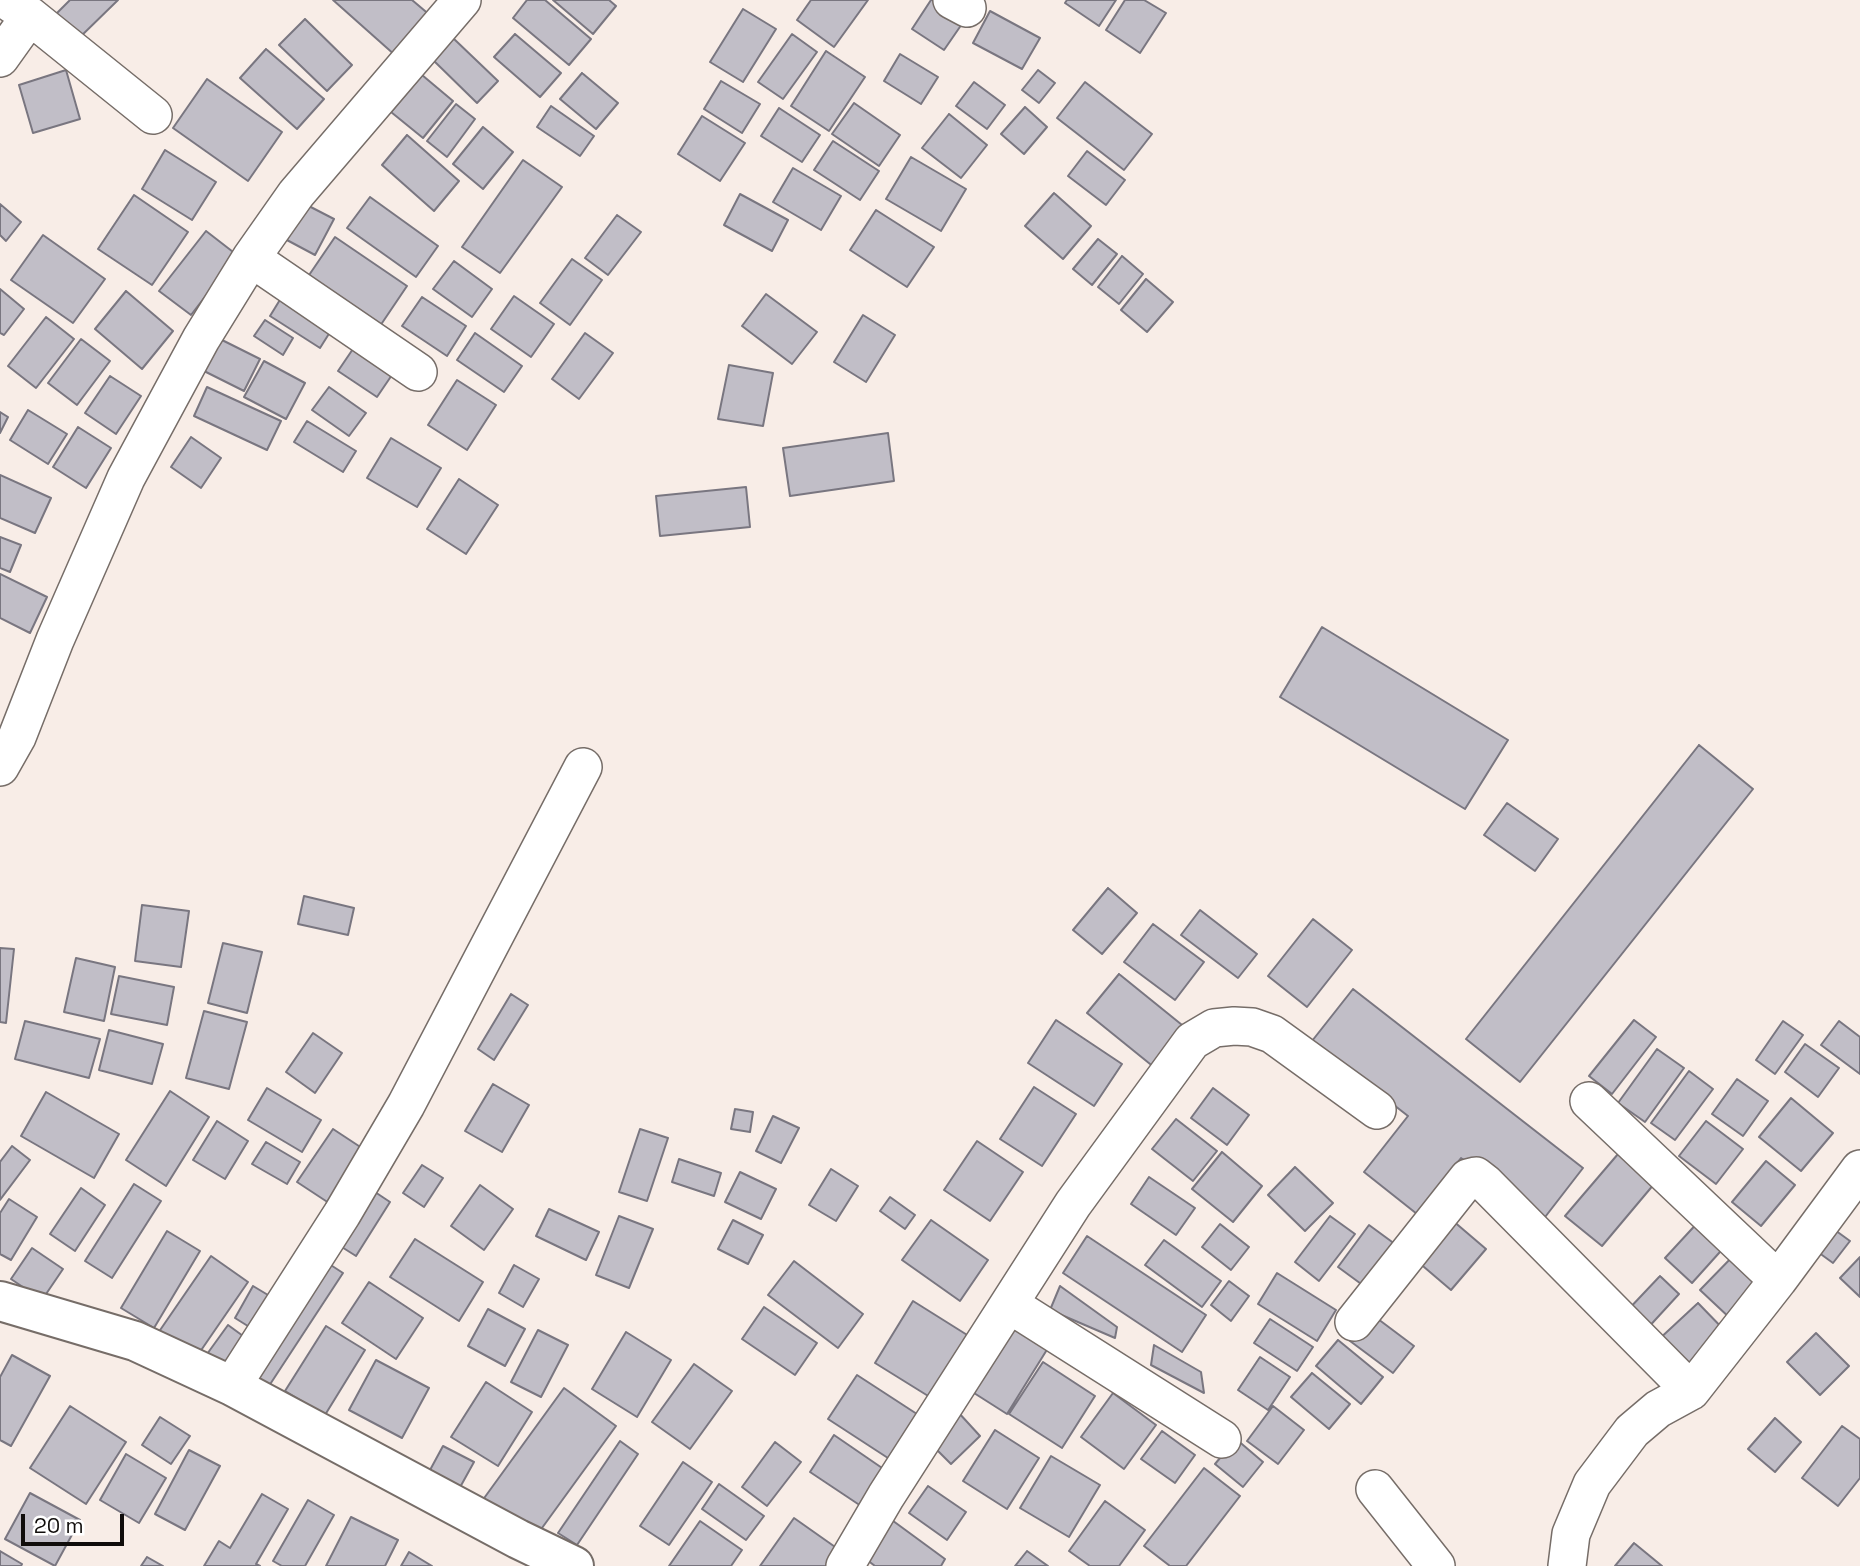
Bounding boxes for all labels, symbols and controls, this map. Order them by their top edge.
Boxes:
scale bar [24,1500,128,1544]
text: 20 m [34,1512,84,1539]

